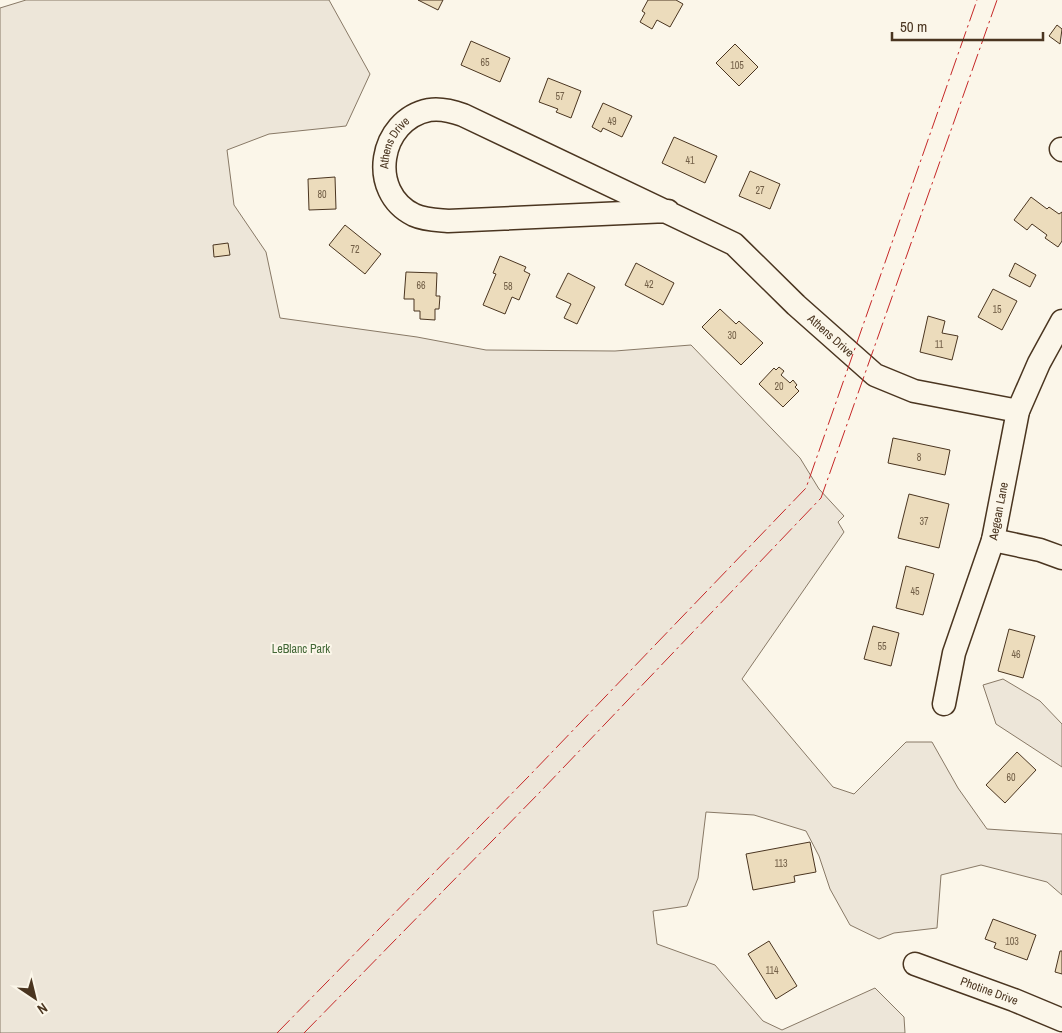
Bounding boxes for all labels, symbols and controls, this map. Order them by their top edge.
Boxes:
scale bar [892,10,1043,42]
text: 50 m [900,16,927,37]
house number: 65 [480,56,490,69]
house number: 105 [730,59,744,72]
house number: 57 [555,90,565,103]
street label: Athens Drive [376,113,413,170]
house number: 49 [607,115,617,128]
house number: 41 [685,154,695,167]
house number: 27 [755,184,765,197]
house number: 80 [317,188,327,201]
house number: 72 [350,243,360,256]
house number: 42 [644,278,654,291]
house number: 66 [416,279,426,292]
house number: 58 [503,280,513,293]
house number: 15 [992,303,1002,316]
street label: Athens Drive [803,310,857,361]
house number: 30 [727,329,737,342]
house number: 11 [935,338,944,351]
house number: 20 [774,380,784,393]
house number: 8 [917,451,922,464]
street label: Aegean Lane [985,481,1012,542]
house number: 37 [919,515,929,528]
house number: 45 [910,585,920,598]
house number: 55 [877,640,887,653]
park label: LeBlanc Park [272,641,330,657]
house number: 46 [1011,648,1021,661]
house number: 60 [1006,771,1016,784]
house number: 113 [774,857,788,870]
house number: 103 [1005,935,1019,948]
house number: 114 [765,964,779,977]
north arrow [10,973,60,1023]
street label: Photine Drive [958,973,1021,1009]
text: N [34,999,51,1018]

